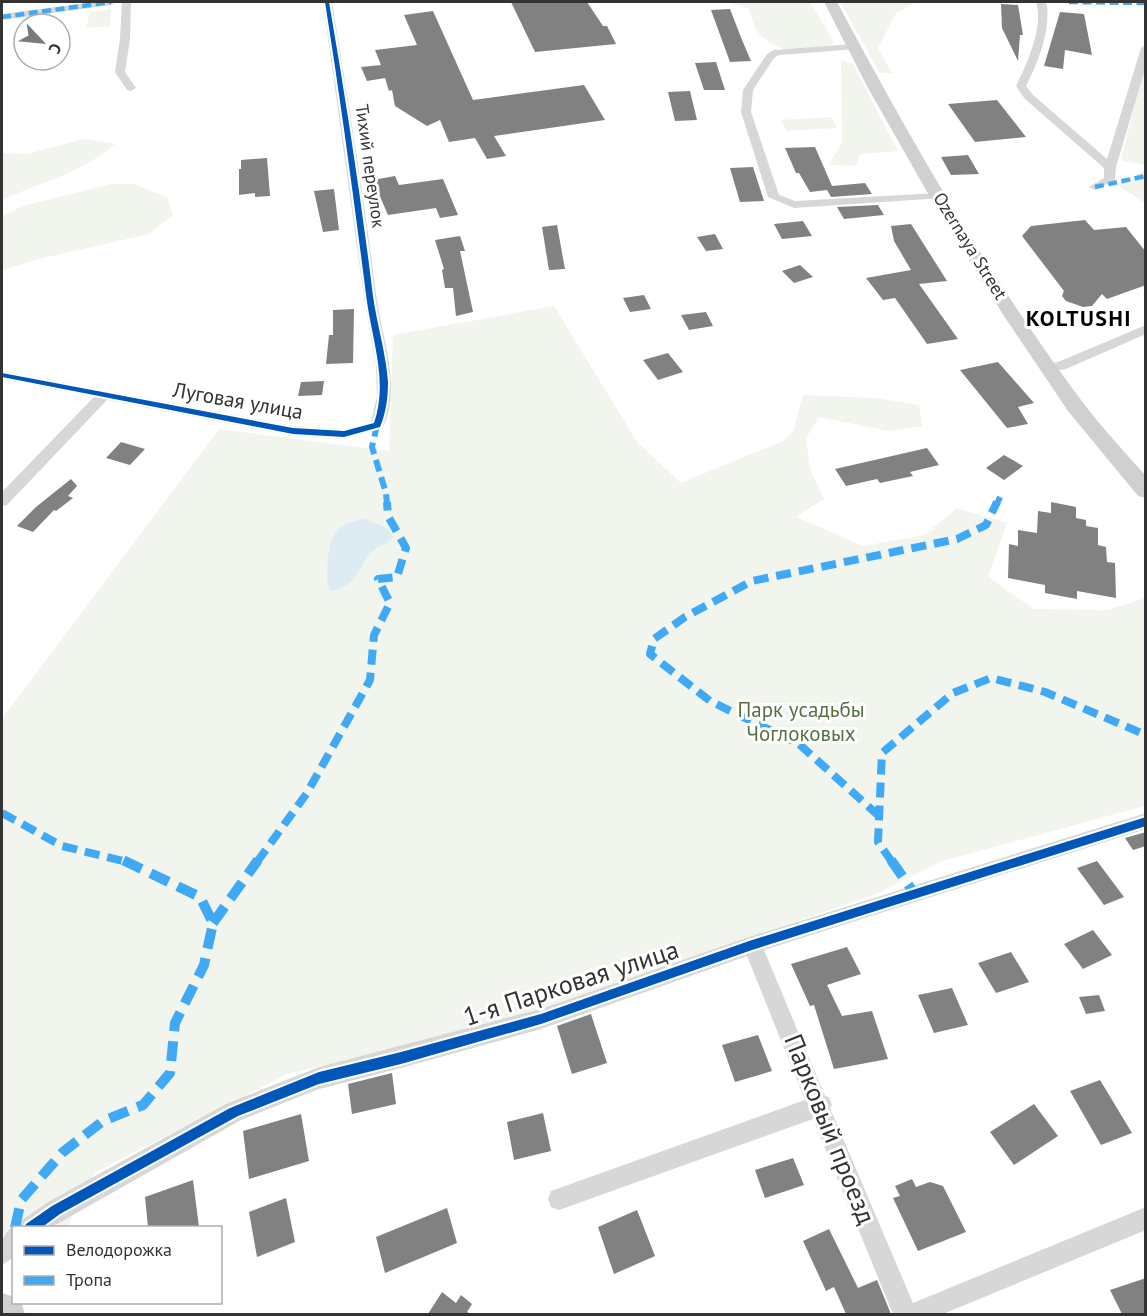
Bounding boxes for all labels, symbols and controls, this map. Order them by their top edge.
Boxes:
north arrow [12,12,72,72]
text: С [45,40,66,57]
street label: Тихий переулок [350,103,391,229]
street label: Ozernaya Street [928,188,1012,303]
district label: KOLTUSHI [1026,304,1132,332]
street label: Луговая улица [170,376,305,425]
park label: Парк усадьбы Чоглоковых [737,696,865,747]
street label: 1-я Парковая улица [459,932,683,1033]
street label: Парковый проезд [777,1029,884,1229]
legend [12,1226,222,1304]
text: Велодорожка [66,1238,172,1261]
text: Тропа [66,1268,112,1291]

